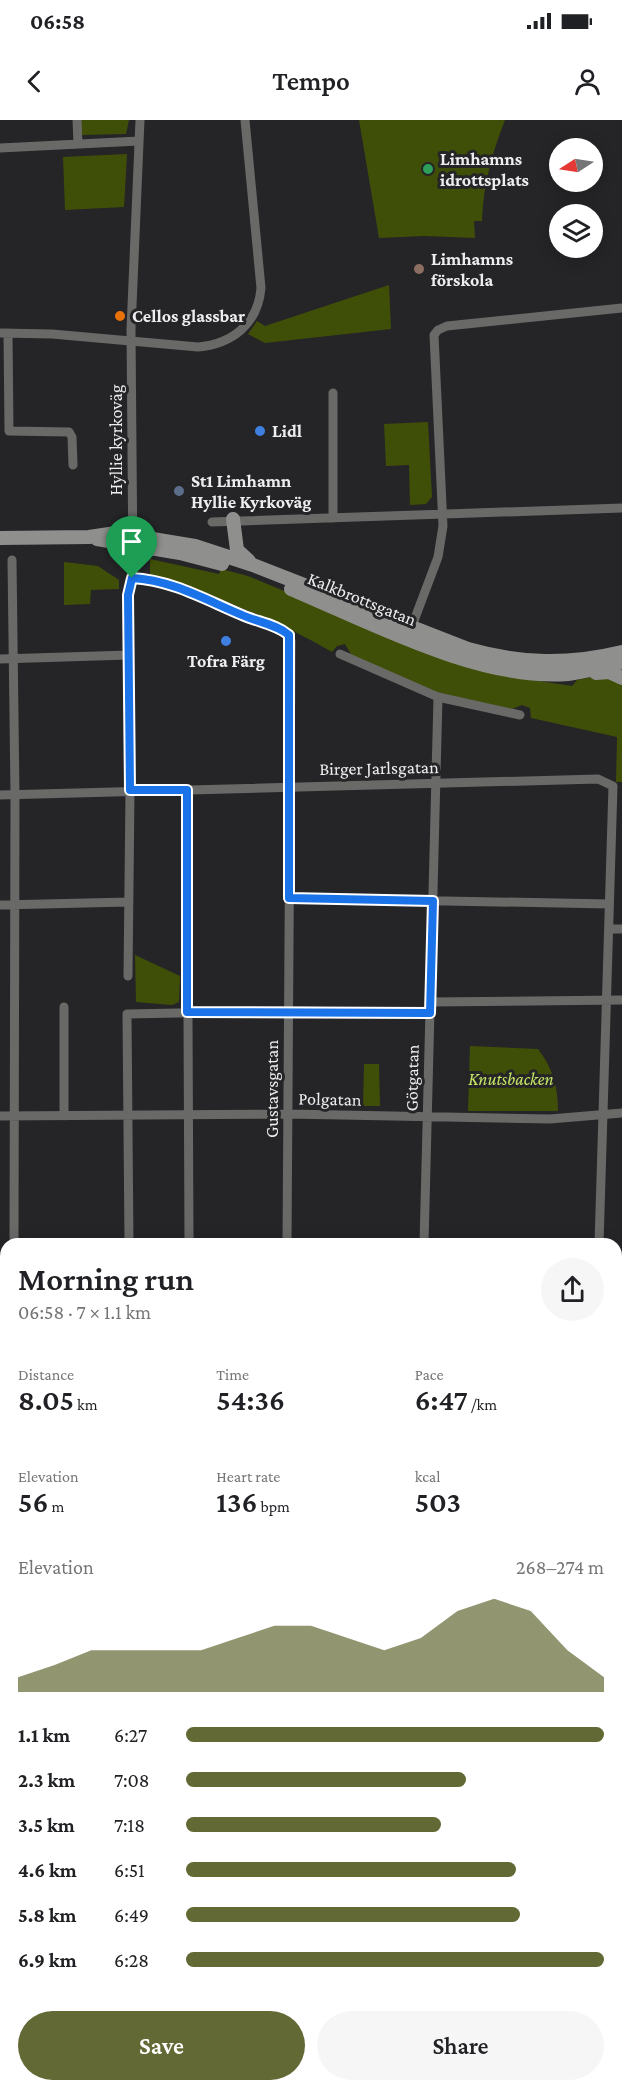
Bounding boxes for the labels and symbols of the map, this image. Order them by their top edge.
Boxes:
north arrow [549,138,603,192]
place label: Limhamns idrottsplats [440,149,529,190]
marker: Limhamns idrottsplats [421,162,435,176]
place label: Limhamns förskola [431,249,513,290]
marker: Limhamns förskola [412,262,426,276]
place label: Cellos glassbar [132,306,245,326]
marker: Cellos glassbar [113,309,127,323]
street label: Hyllie kyrkoväg [106,384,126,496]
place label: Lidl [272,421,302,441]
marker: Lidl [253,424,267,438]
place label: St1 Limhamn Hyllie Kyrkoväg [191,471,311,512]
marker: St1 Limhamn Hyllie Kyrkoväg [172,484,186,498]
pin [106,516,157,578]
street label: Kalkbrottsgatan [305,568,420,630]
marker: Tofra Färg [219,634,233,648]
place label: Tofra Färg [187,651,265,671]
street label: Birger Jarlsgatan [319,757,439,779]
street label: Gustavsgatan [262,1040,282,1138]
street label: Götgatan [401,1044,423,1112]
park label: Knutsbacken [468,1069,554,1089]
street label: Polgatan [298,1088,362,1110]

